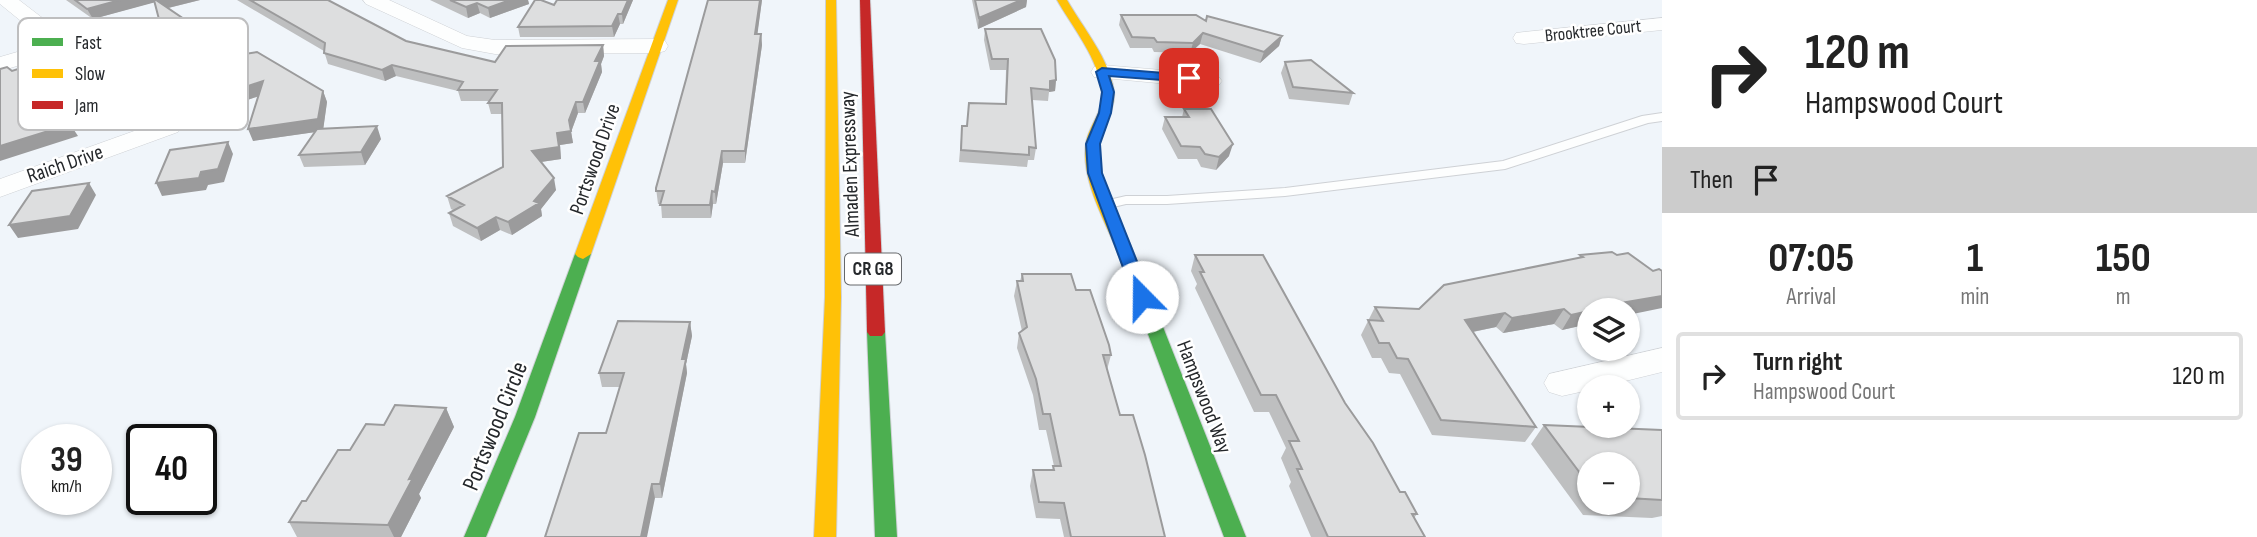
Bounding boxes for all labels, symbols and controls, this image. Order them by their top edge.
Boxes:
street label: Brooktree Court [1544,15,1643,47]
legend [18,18,248,130]
text: 120 m [1805,24,1910,83]
icon: right [1690,28,1781,119]
text: Fast [75,32,102,55]
pin [1159,48,1219,108]
icon: arrive [1170,59,1208,97]
text: Slow [75,63,105,86]
text: Hampswood Court [1805,84,2003,123]
street label: Almaden Expressway [835,91,865,238]
text: Jam [74,95,98,118]
street label: Portswood Drive [564,100,626,218]
street label: Raich Drive [24,139,106,189]
icon: arrive [1747,161,1785,199]
text: Then [1690,165,1733,196]
text: 07:05 [1768,233,1854,284]
text: 1 [1967,233,1983,284]
text: 150 [2096,233,2151,284]
road number: CR G8 [845,254,901,284]
position arrow [1105,260,1179,334]
text: Arrival [1787,283,1836,311]
text: min [1961,283,1989,311]
text: m [2116,283,2131,311]
map controls [1577,298,1640,515]
button: layers [1577,298,1640,361]
street label: Hampswood Way [1171,337,1237,457]
text: Turn right [1753,347,1842,378]
street label: Portswood Circle [456,357,534,495]
icon: right [1694,357,1732,395]
text: 120 m [2172,361,2225,392]
button: + [1577,375,1640,438]
text: Hampswood Court [1753,378,1895,406]
speed limit sign: 40 [126,424,217,515]
text: 39 [50,439,83,482]
button: − [1577,452,1640,515]
text: km/h [51,476,82,497]

